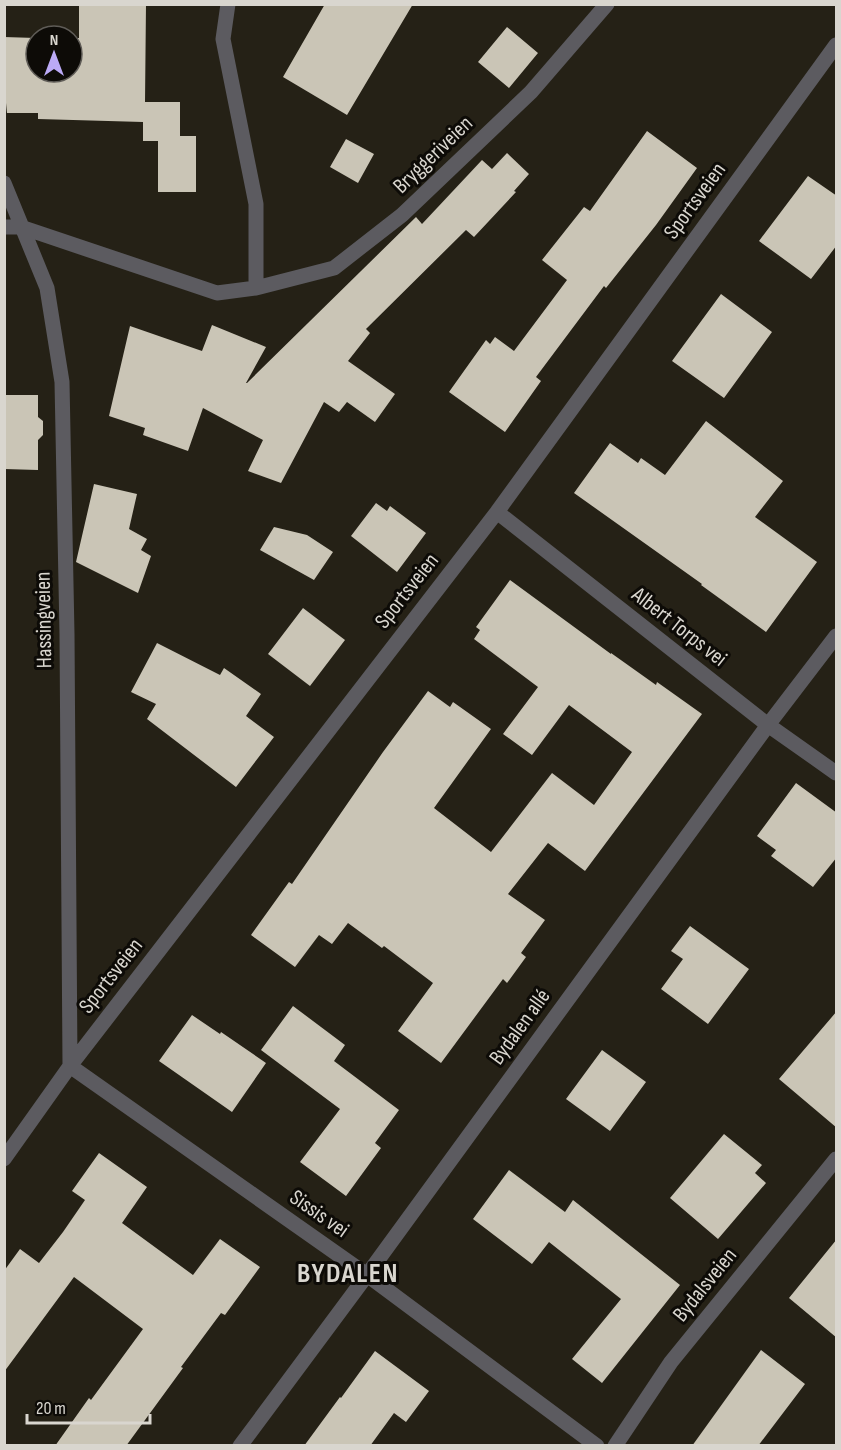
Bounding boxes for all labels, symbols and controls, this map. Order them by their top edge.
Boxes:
north arrow [24,24,84,84]
text: N [50,31,58,50]
street label: Bryggeriveien [387,110,479,200]
street label: Sportsveien [658,157,732,245]
street label: Sportsveien [369,548,445,634]
street label: Hassingveien [30,571,58,669]
street label: Albert Torps vei [625,581,732,673]
street label: Sportsveien [73,933,149,1019]
street label: Bydalen allé [484,984,556,1070]
street label: Sissis vei [284,1184,354,1244]
street label: Bydalsveien [667,1243,743,1327]
district label: BYDALEN [297,1257,399,1290]
scale bar [27,1387,150,1425]
text: 20 m [36,1398,66,1419]

